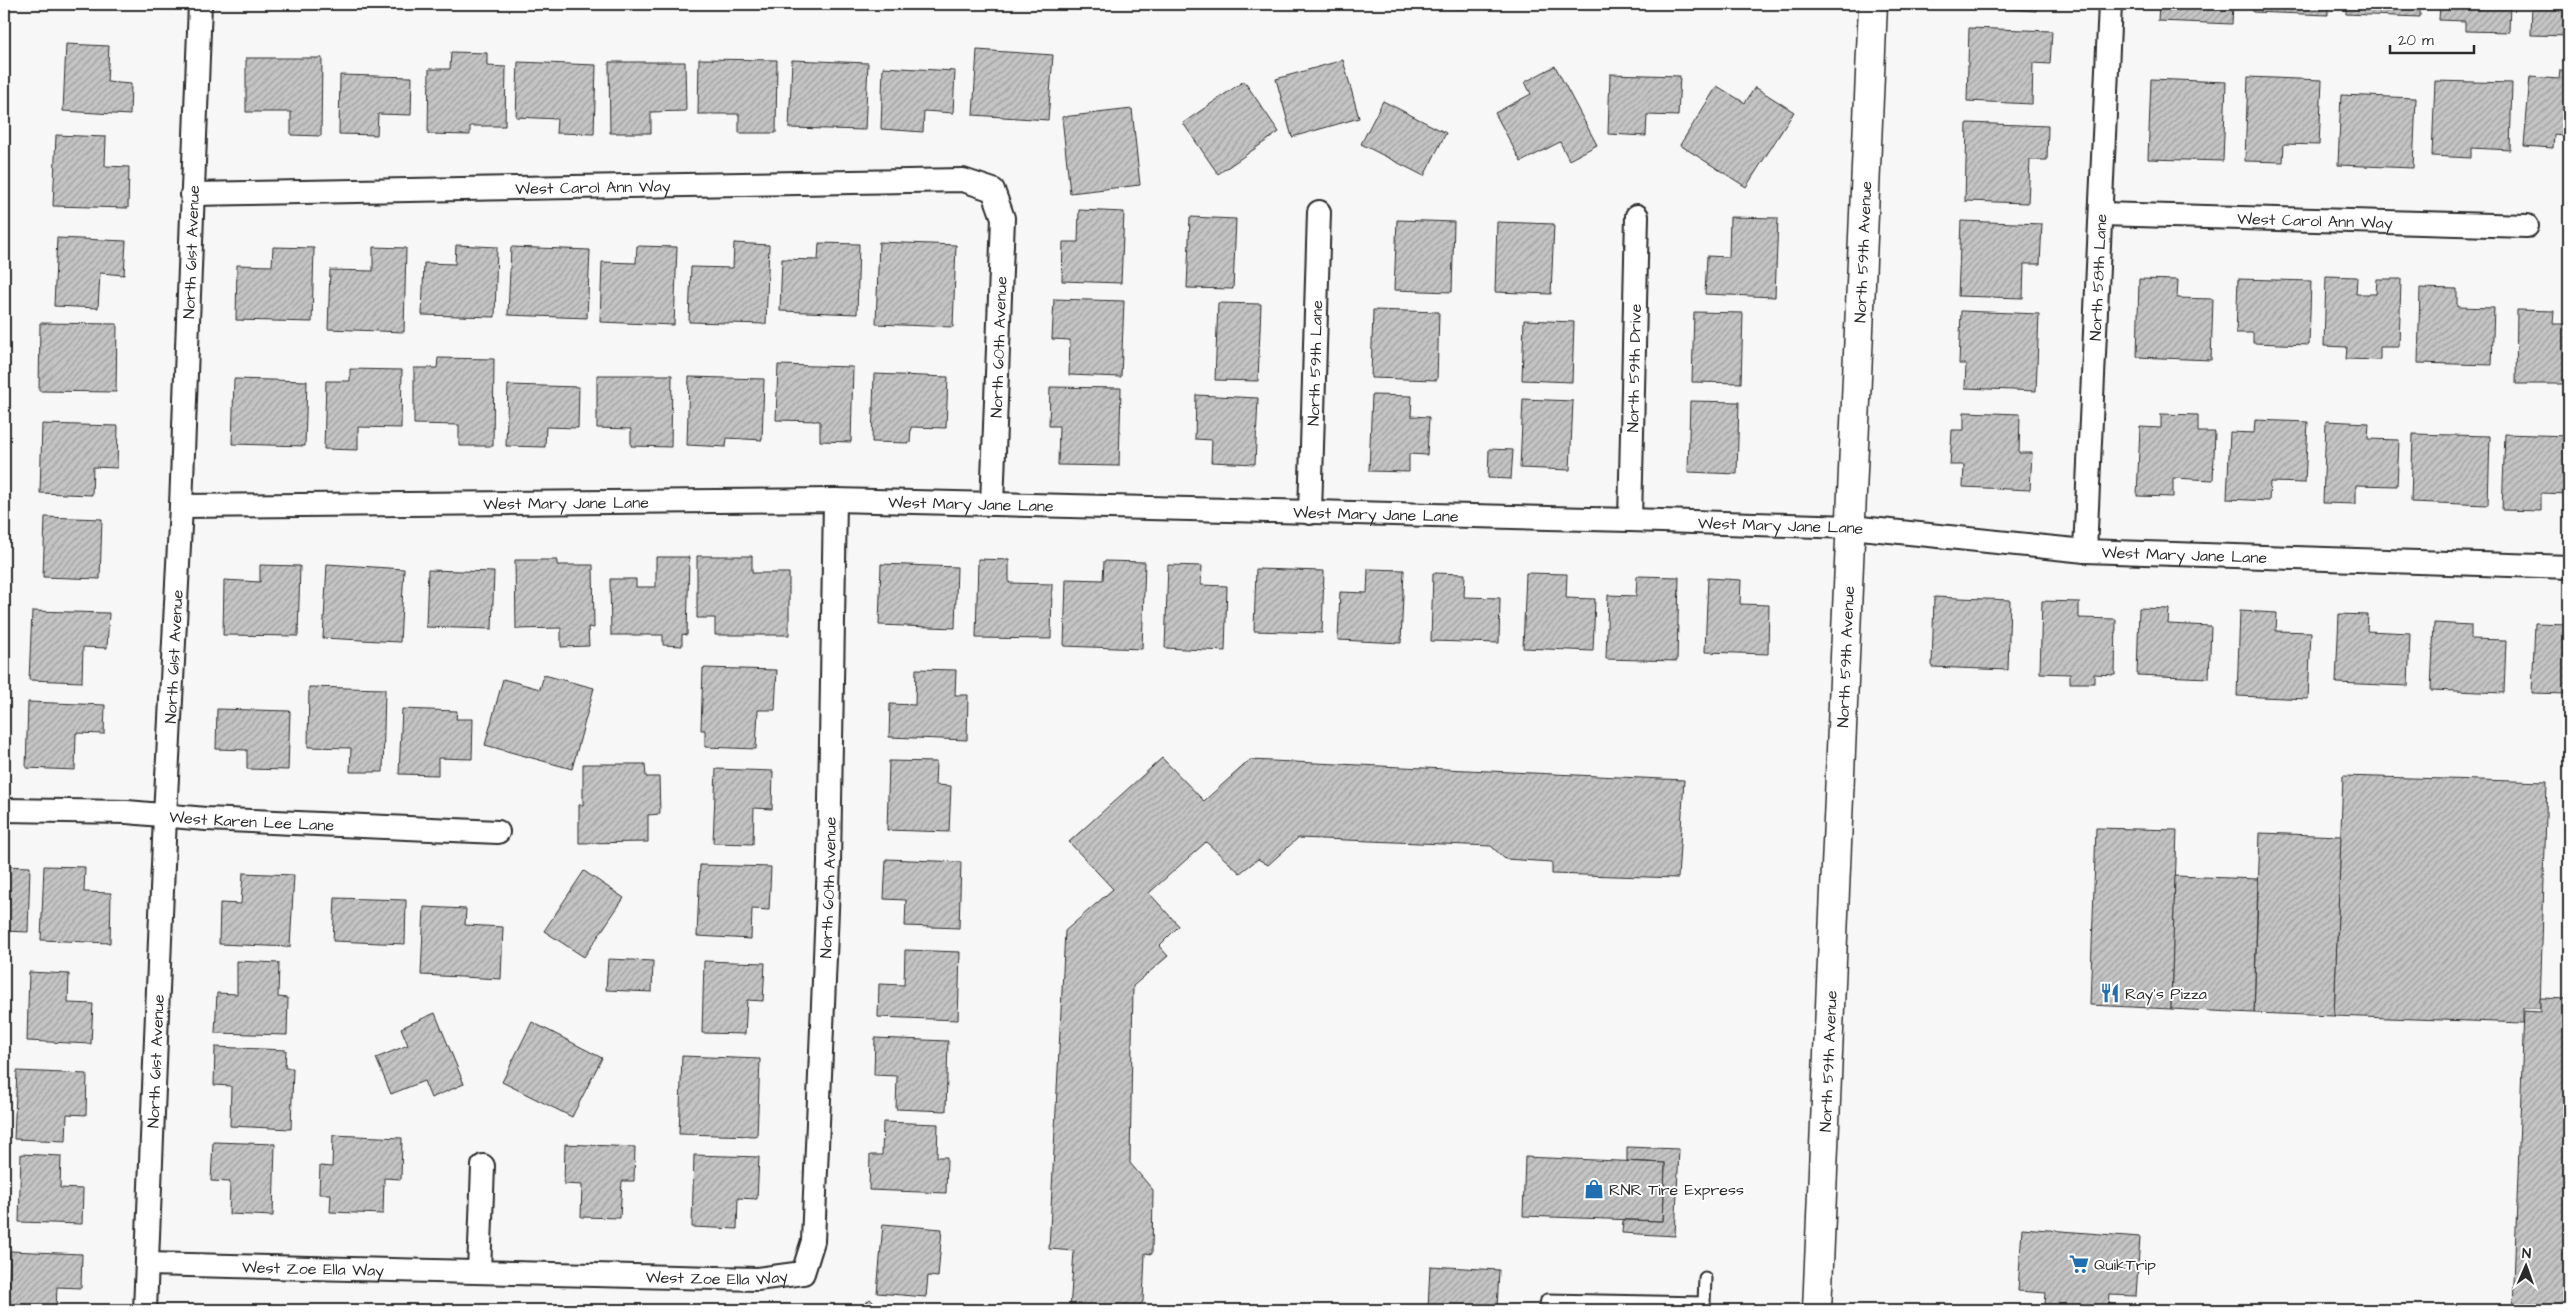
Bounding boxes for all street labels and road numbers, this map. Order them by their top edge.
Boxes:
street label: West Carol Ann Way [515,175,671,200]
street label: North 59th Avenue [1849,180,1877,323]
street label: North 61st Avenue [178,185,205,319]
street label: West Carol Ann Way [2237,208,2393,235]
street label: North 58th Lane [2085,213,2112,341]
street label: North 60th Avenue [986,276,1012,418]
street label: North 59th Lane [1303,300,1328,426]
street label: North 59th Drive [1622,303,1647,433]
street label: West Mary Jane Lane [888,491,1054,518]
street label: West Mary Jane Lane [483,492,649,516]
street label: West Mary Jane Lane [1293,502,1459,528]
street label: West Mary Jane Lane [1698,512,1865,540]
street label: West Mary Jane Lane [2101,542,2268,569]
street label: North 59th Avenue [1832,585,1860,728]
street label: North 61st Avenue [160,589,189,724]
street label: West Karen Lee Lane [168,806,335,837]
street label: North 60th Avenue [815,816,842,959]
street label: North 59th Avenue [1815,990,1843,1133]
street label: North 61st Avenue [142,994,170,1128]
street label: West Zoe Ella Way [242,1256,385,1283]
street label: West Zoe Ella Way [645,1265,790,1291]

